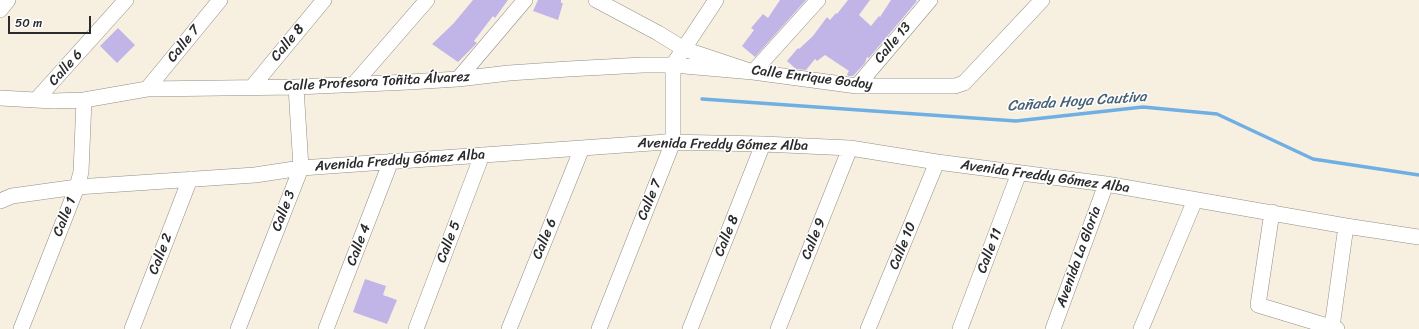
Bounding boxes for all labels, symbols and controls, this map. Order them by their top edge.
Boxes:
scale bar [10,8,93,34]
text: 50 m [15,12,42,34]
street label: Calle 13 [871,19,915,67]
street label: Calle 8 [268,21,308,65]
street label: Calle 7 [164,22,204,66]
street label: Calle 6 [46,47,86,89]
street label: Calle Enrique Godoy [751,62,873,94]
street label: Calle Profesora Toñita Álvarez [283,69,471,95]
water label: Cañada Hoya Cautiva [1007,88,1147,116]
street label: Avenida Freddy Gómez Alba [638,135,808,155]
street label: Avenida Freddy Gómez Alba [314,147,486,175]
street label: Avenida Freddy Gómez Alba [959,157,1131,197]
street label: Calle 7 [634,177,666,223]
street label: Calle 3 [269,188,299,234]
street label: Calle 1 [50,195,80,239]
street label: Avenida La Gloria [1053,204,1105,310]
street label: Calle 8 [711,213,743,259]
street label: Calle 6 [529,216,561,262]
street label: Calle 9 [798,216,830,262]
street label: Calle 5 [433,219,465,265]
street label: Calle 10 [886,220,920,272]
street label: Calle 4 [343,222,375,268]
street label: Calle 11 [974,226,1006,276]
street label: Calle 2 [146,231,176,277]

